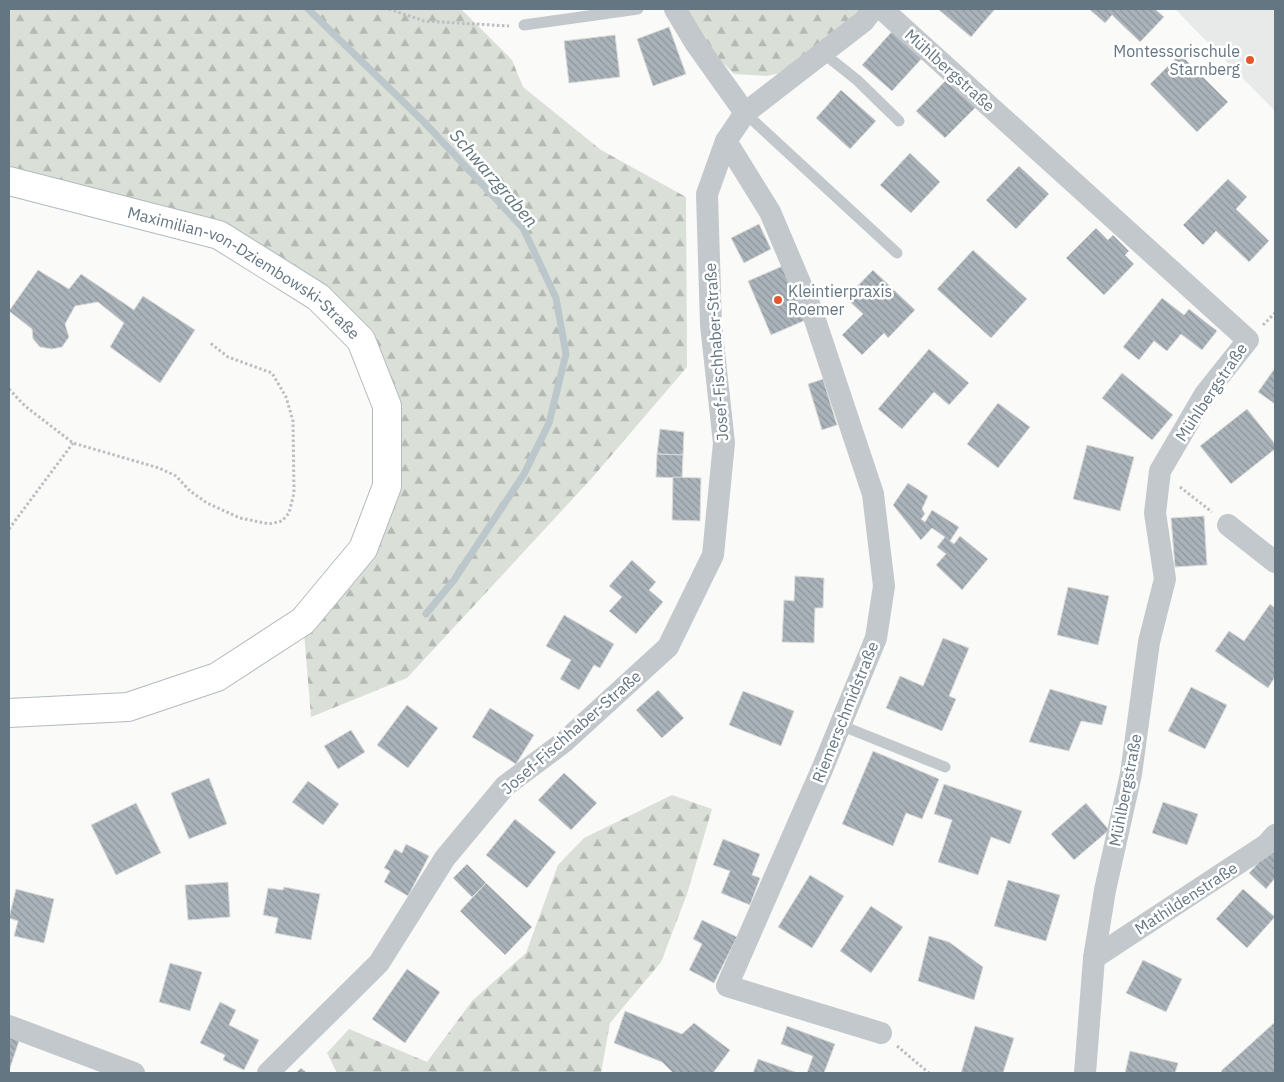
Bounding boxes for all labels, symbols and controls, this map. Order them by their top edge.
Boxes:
street label: Mühlbergstraße [901,24,999,116]
place label: Montessorischule Starnberg [1113,41,1241,79]
marker: Montessorischule Starnberg [1244,54,1256,66]
water label: Schwarzgraben [445,124,543,232]
street label: Maximilian-von-Dziembowski-Straße [126,202,364,343]
street label: Josef-Fischhaber-Straße [700,262,732,442]
place label: Kleintierpraxis Roemer [788,281,892,319]
marker: Kleintierpraxis Roemer [772,294,784,306]
street label: Mühlbergstraße [1171,339,1251,445]
street label: Riemerschmidstraße [808,638,883,786]
street label: Josef-Fischhaber-Straße [497,666,645,798]
street label: Mühlbergstraße [1104,732,1146,848]
street label: Mathildenstraße [1131,857,1241,939]

